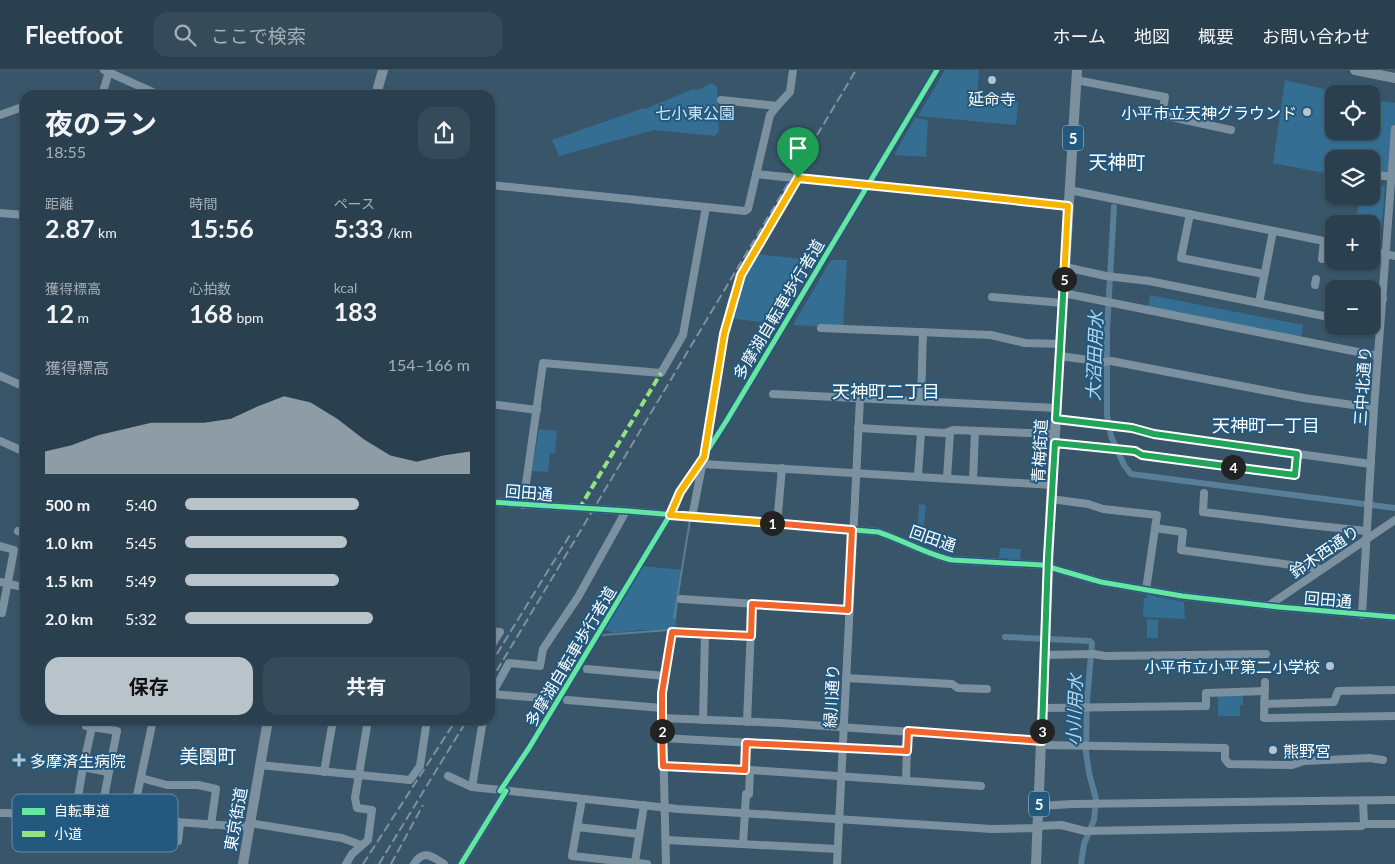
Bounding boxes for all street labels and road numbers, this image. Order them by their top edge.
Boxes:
road number: 5 [1063,126,1083,150]
street label: 多摩湖自転車歩行者道 [729,236,827,382]
street label: 三中北通り [1350,345,1374,427]
street label: 青梅街道 [1028,419,1050,483]
street label: 回田通 [504,480,554,504]
street label: 回田通 [907,521,959,555]
street label: 鈴木西通り [1286,521,1362,581]
street label: 多摩湖自転車歩行者道 [521,583,619,729]
street label: 回田通 [1303,587,1353,611]
street label: 緑川通り [820,664,842,728]
street label: 東京街道 [220,786,250,852]
road number: 5 [1029,792,1049,816]

